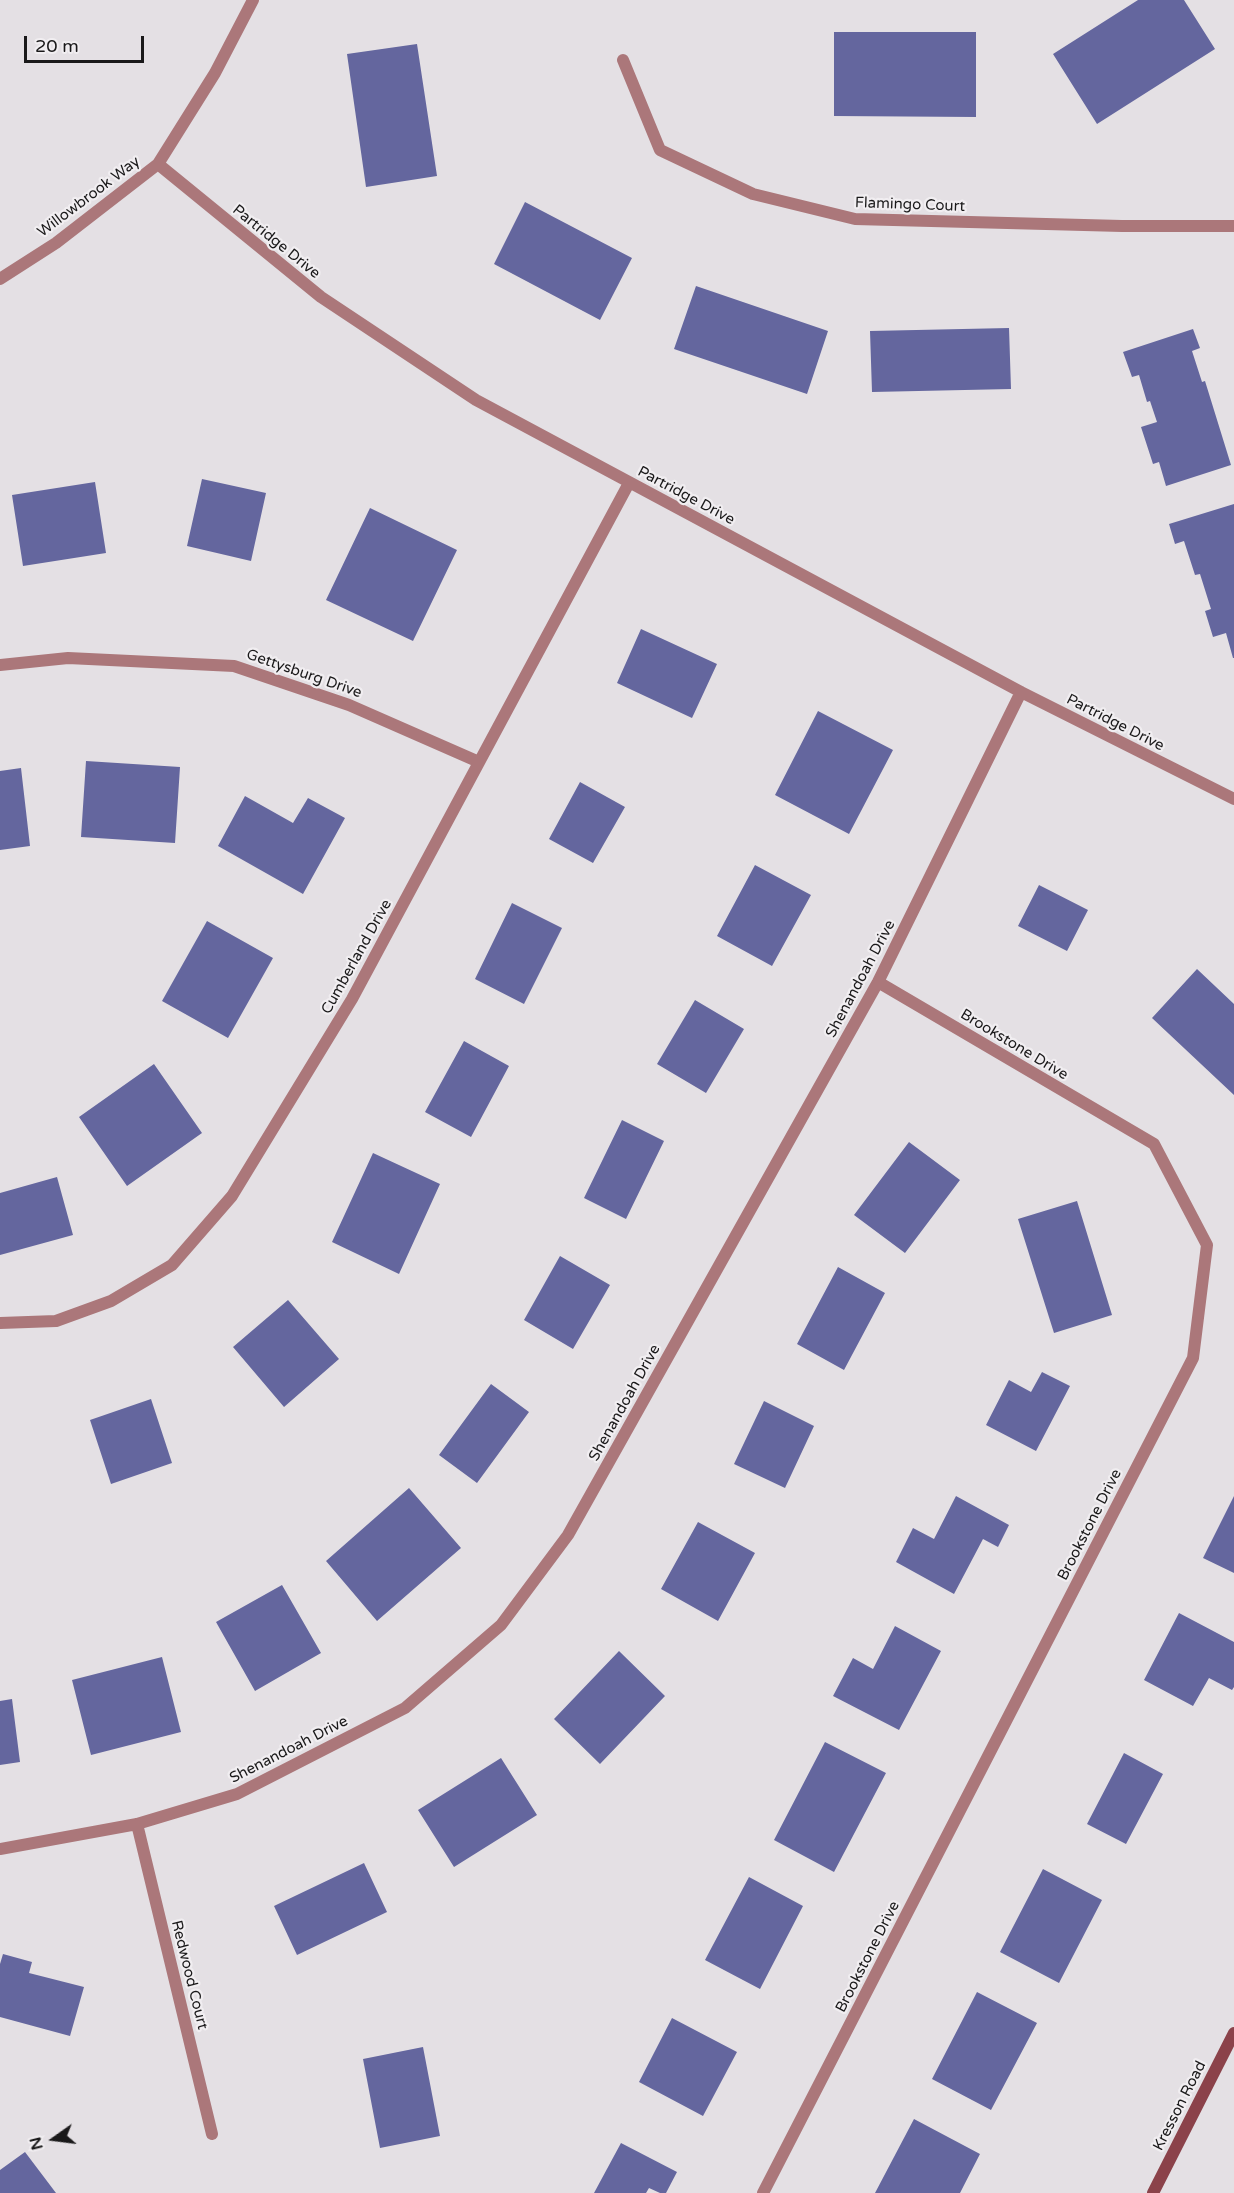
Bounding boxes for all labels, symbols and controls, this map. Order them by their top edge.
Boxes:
scale bar [27,24,147,62]
text: 20 m [35,35,79,57]
street label: Willowbrook Way [34,153,144,241]
street label: Flamingo Court [855,194,965,216]
street label: Partridge Drive [229,201,323,283]
street label: Partridge Drive [634,463,738,529]
street label: Gettysburg Drive [244,646,364,702]
street label: Partridge Drive [1063,691,1167,755]
street label: Cumberland Drive [318,896,396,1018]
street label: Shenandoah Drive [822,917,900,1041]
street label: Brookstone Drive [957,1006,1071,1084]
street label: Shenandoah Drive [586,1342,664,1464]
street label: Brookstone Drive [1054,1466,1126,1584]
street label: Shenandoah Drive [227,1712,351,1788]
street label: Brookstone Drive [832,1898,904,2016]
street label: Redwood Court [167,1919,211,2031]
street label: Kresson Road [1150,2058,1210,2154]
north arrow [24,2109,84,2169]
text: N [25,2135,48,2152]

